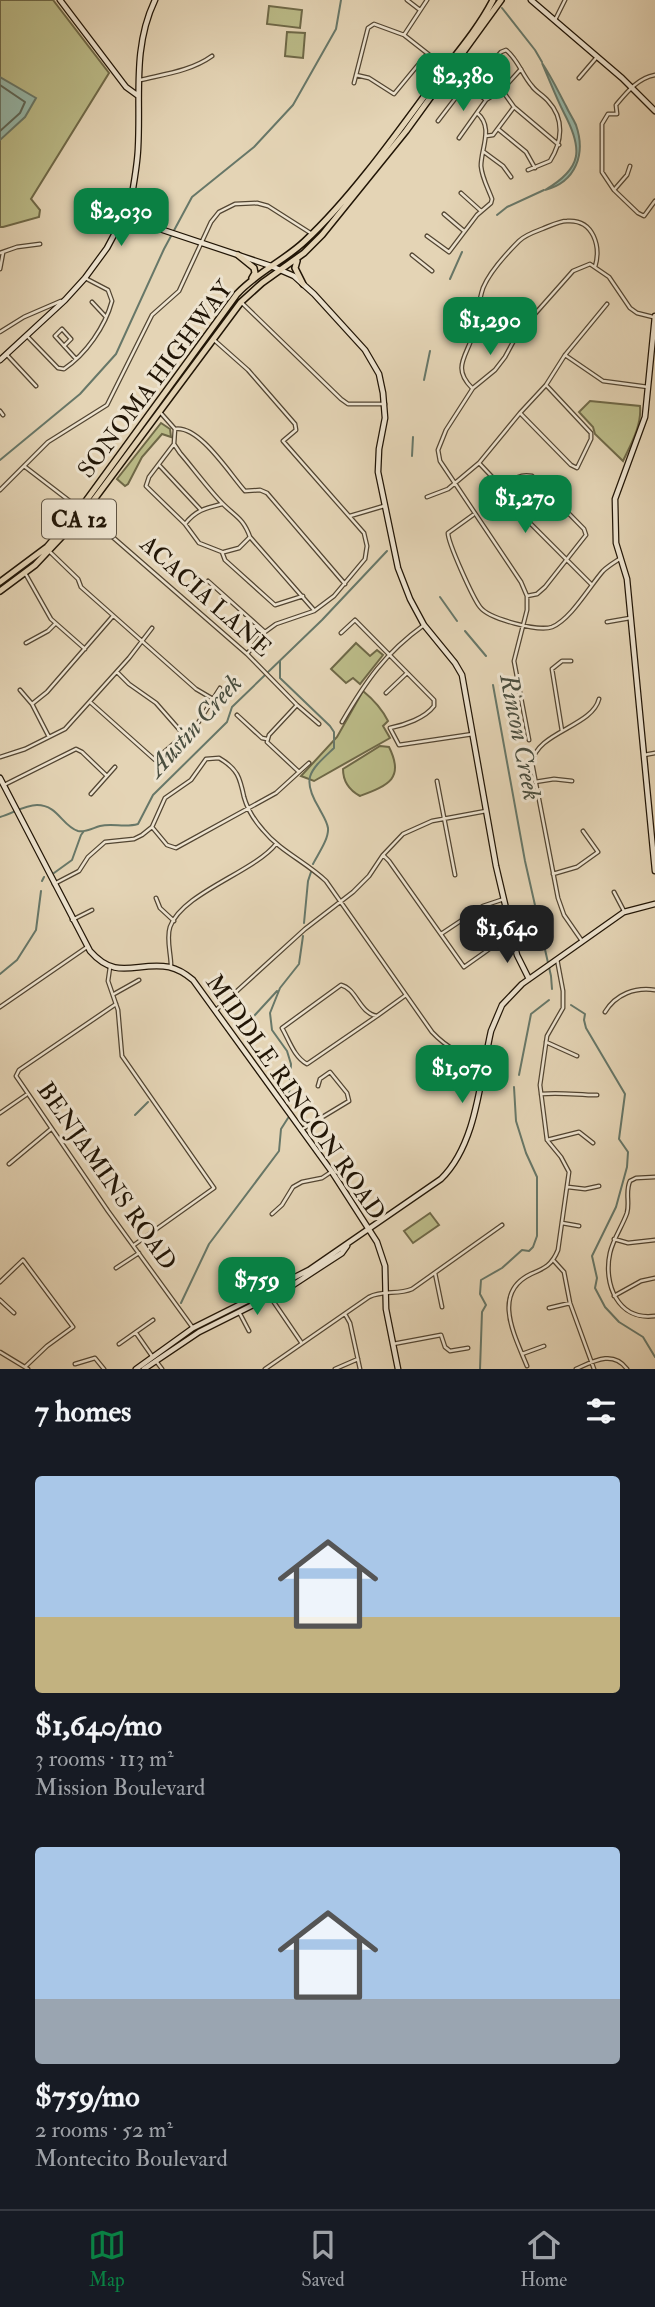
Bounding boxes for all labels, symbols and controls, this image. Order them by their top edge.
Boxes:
pin: $2,380 [406,54,520,113]
text: $2,380 [432,61,494,90]
pin: $2,030 [64,188,178,248]
text: $2,030 [90,196,152,225]
street label: SONOMA HIGHWAY [71,274,240,484]
pin: $1,290 [433,298,547,357]
text: $1,290 [459,305,521,334]
pin: $1,270 [468,476,582,535]
text: $1,270 [495,483,555,512]
road number: CA 12 [42,499,116,538]
street label: ACACIA LANE [133,528,278,664]
water label: Austin Creek [138,668,249,786]
water label: Rincon Creek [492,670,548,803]
pin: $1,640 [450,906,564,965]
text: $1,640 [476,913,538,942]
street label: MIDDLE RINCON ROAD [199,968,392,1226]
pin: $1,070 [405,1046,519,1105]
text: $1,070 [432,1053,492,1082]
street label: BENJAMINS ROAD [30,1076,183,1276]
pin: $759 [216,1258,298,1317]
text: $759 [234,1265,280,1294]
icon: filters [582,1392,620,1430]
text: 7 homes [35,1393,131,1430]
icon: home [265,1521,391,1647]
text: $1,640/mo [35,1707,162,1744]
text: 3 rooms · 113 m² [35,1744,174,1773]
text: Mission Boulevard [35,1773,205,1802]
icon: home [265,1892,391,2018]
text: $759/mo [35,2078,140,2115]
text: 2 rooms · 52 m² [35,2115,173,2144]
text: Montecito Boulevard [35,2144,228,2173]
tab: Map [88,2226,126,2292]
tab: Saved [301,2226,345,2292]
tab: Home [520,2226,567,2292]

